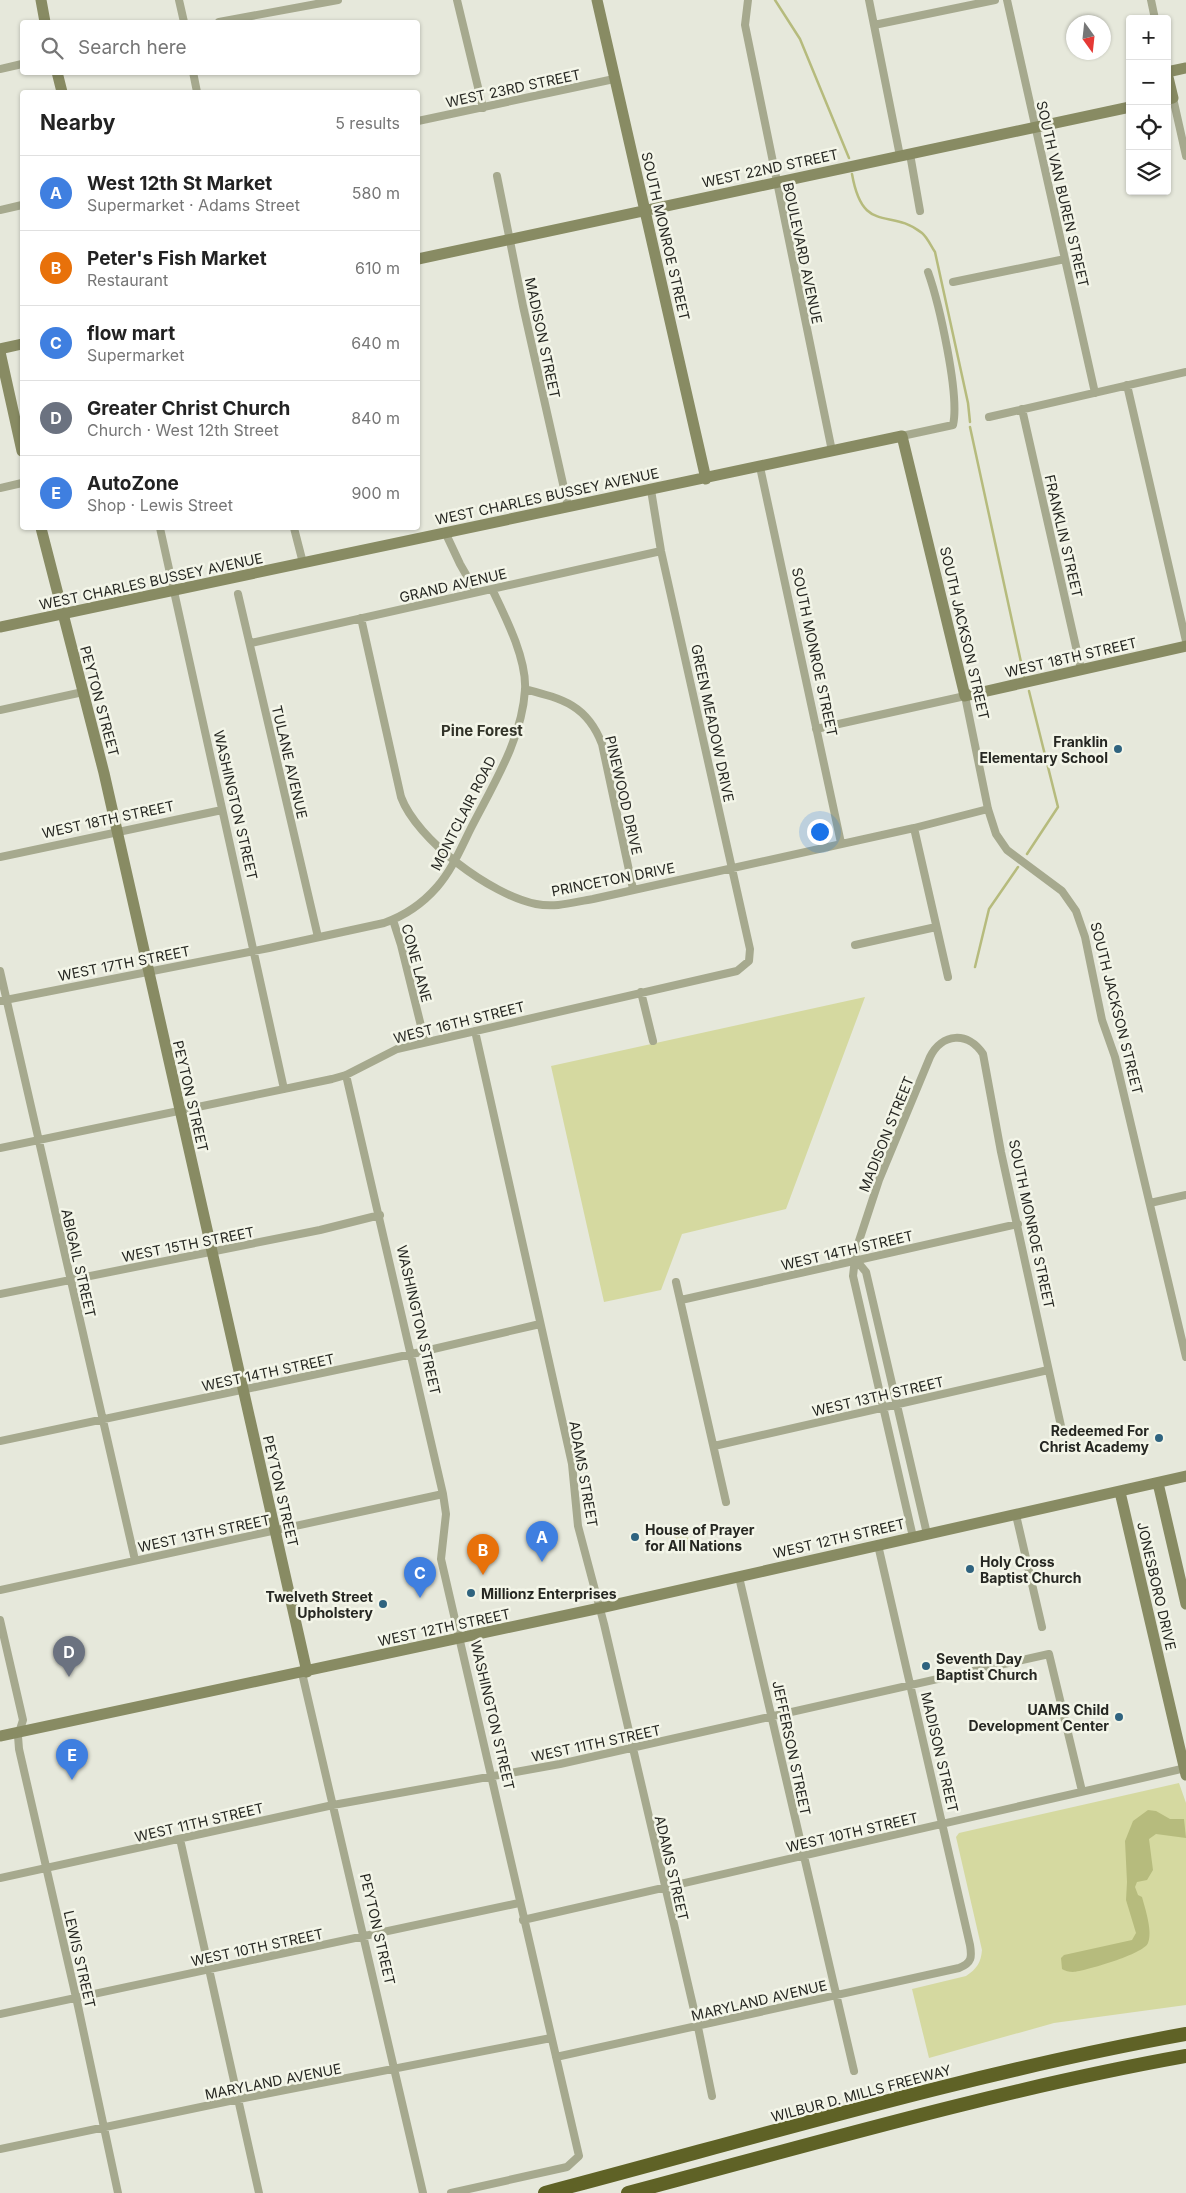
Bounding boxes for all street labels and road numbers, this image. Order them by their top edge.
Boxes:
street label: WEST 23RD STREET [444,65,582,111]
street label: SOUTH VAN BUREN STREET [1033,99,1093,289]
street label: WEST 22ND STREET [700,145,840,191]
street label: SOUTH MONROE STREET [638,150,694,322]
street label: BOULEVARD AVENUE [780,181,826,325]
street label: MADISON STREET [522,276,564,400]
street label: WEST CHARLES BUSSEY AVENUE [434,464,660,528]
street label: FRANKLIN STREET [1042,473,1086,599]
street label: SOUTH JACKSON STREET [937,545,993,721]
street label: WEST CHARLES BUSSEY AVENUE [38,549,264,613]
street label: GRAND AVENUE [398,564,508,606]
street label: SOUTH MONROE STREET [789,566,841,738]
street label: WEST 18TH STREET [1003,634,1139,680]
street label: GREEN MEADOW DRIVE [688,642,738,804]
street label: PEYTON STREET [77,644,123,758]
street label: TULANE AVENUE [269,704,311,820]
street label: WASHINGTON STREET [210,729,262,881]
street label: PINEWOOD DRIVE [602,734,646,856]
street label: MONTCLAIR ROAD [427,753,499,873]
street label: WEST 18TH STREET [40,797,176,841]
street label: PRINCETON DRIVE [550,859,676,899]
street label: SOUTH JACKSON STREET [1087,920,1147,1096]
street label: CONE LANE [398,922,436,1004]
street label: WEST 17TH STREET [57,942,191,984]
street label: WEST 16TH STREET [392,997,526,1047]
street label: PEYTON STREET [170,1039,212,1153]
street label: MADISON STREET [855,1074,917,1194]
street label: SOUTH MONROE STREET [1006,1138,1058,1310]
street label: ABIGAIL STREET [58,1207,100,1319]
street label: WEST 15TH STREET [120,1223,256,1265]
street label: WEST 14TH STREET [779,1227,915,1273]
street label: WASHINGTON STREET [393,1244,445,1396]
street label: WEST 14TH STREET [200,1350,336,1394]
street label: WEST 13TH STREET [810,1373,946,1419]
street label: ADAMS STREET [566,1420,602,1528]
street label: PEYTON STREET [260,1434,302,1548]
street label: WEST 13TH STREET [136,1511,272,1555]
street label: WEST 12TH STREET [771,1515,907,1561]
street label: JONESBORO DRIVE [1134,1520,1180,1652]
street label: WEST 12TH STREET [376,1605,512,1649]
street label: WASHINGTON STREET [467,1639,519,1791]
street label: JEFFERSON STREET [769,1679,815,1817]
street label: MADISON STREET [918,1690,962,1814]
street label: WEST 11TH STREET [530,1721,662,1765]
street label: WEST 11TH STREET [133,1799,265,1845]
street label: WEST 10TH STREET [784,1809,920,1855]
street label: ADAMS STREET [652,1814,692,1922]
street label: PEYTON STREET [357,1872,399,1986]
street label: LEWIS STREET [61,1909,99,2009]
street label: WEST 10TH STREET [189,1925,325,1969]
street label: MARYLAND AVENUE [689,1976,829,2024]
street label: MARYLAND AVENUE [203,2059,343,2103]
street label: WILBUR D. MILLS FREEWAY [769,2061,953,2125]

